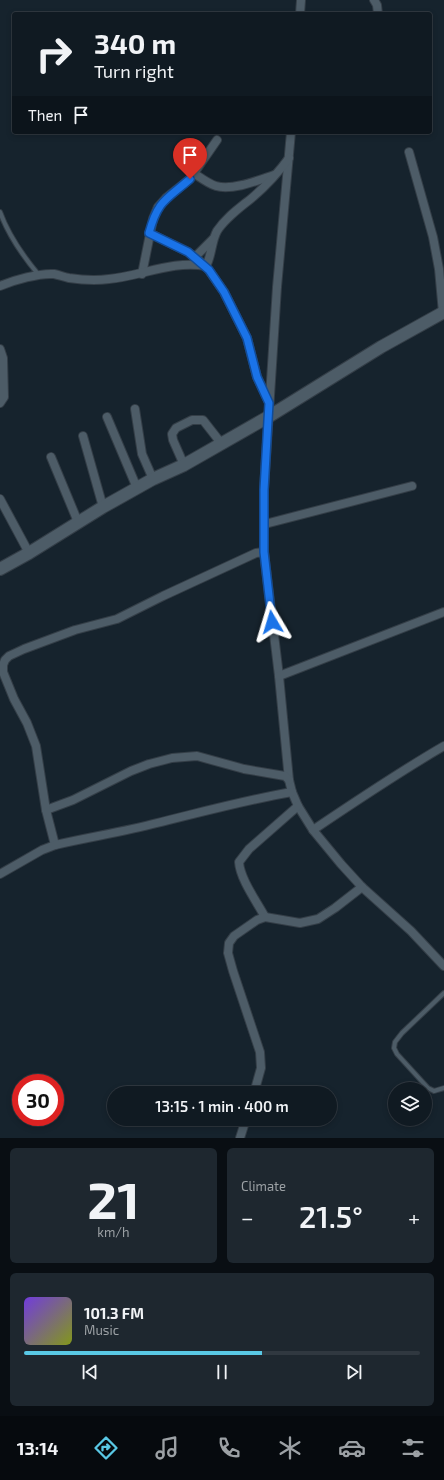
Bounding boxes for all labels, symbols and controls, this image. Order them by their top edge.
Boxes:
text: 340 m [94,26,176,60]
icon: right [28,28,80,80]
text: Turn right [94,60,174,82]
icon: arrive [70,104,92,126]
text: Then [28,106,62,124]
pin [173,138,207,179]
icon: arrive [179,144,201,166]
position arrow [251,601,293,643]
speed limit sign: 30 [12,1074,64,1126]
map controls [388,1082,432,1126]
button: layers [388,1082,432,1126]
text: 13:15 · 1 min · 400 m [155,1097,289,1115]
text: 21 [87,1167,140,1229]
text: Climate [241,1178,286,1194]
text: 21.5° [299,1198,363,1234]
text: − [241,1204,254,1230]
text: + [408,1204,420,1230]
text: km/h [97,1224,130,1240]
text: 101.3 FM [84,1304,144,1322]
text: Music [84,1322,119,1338]
icon: previous [79,1361,101,1383]
icon: pause [211,1361,233,1383]
icon: next [343,1361,365,1383]
icon: directions [92,1434,120,1462]
icon: music [153,1434,181,1462]
icon: phone [215,1434,243,1462]
icon: climate [276,1434,304,1462]
icon: car [338,1434,366,1462]
icon: filters [399,1434,427,1462]
text: 13:14 [17,1437,59,1459]

